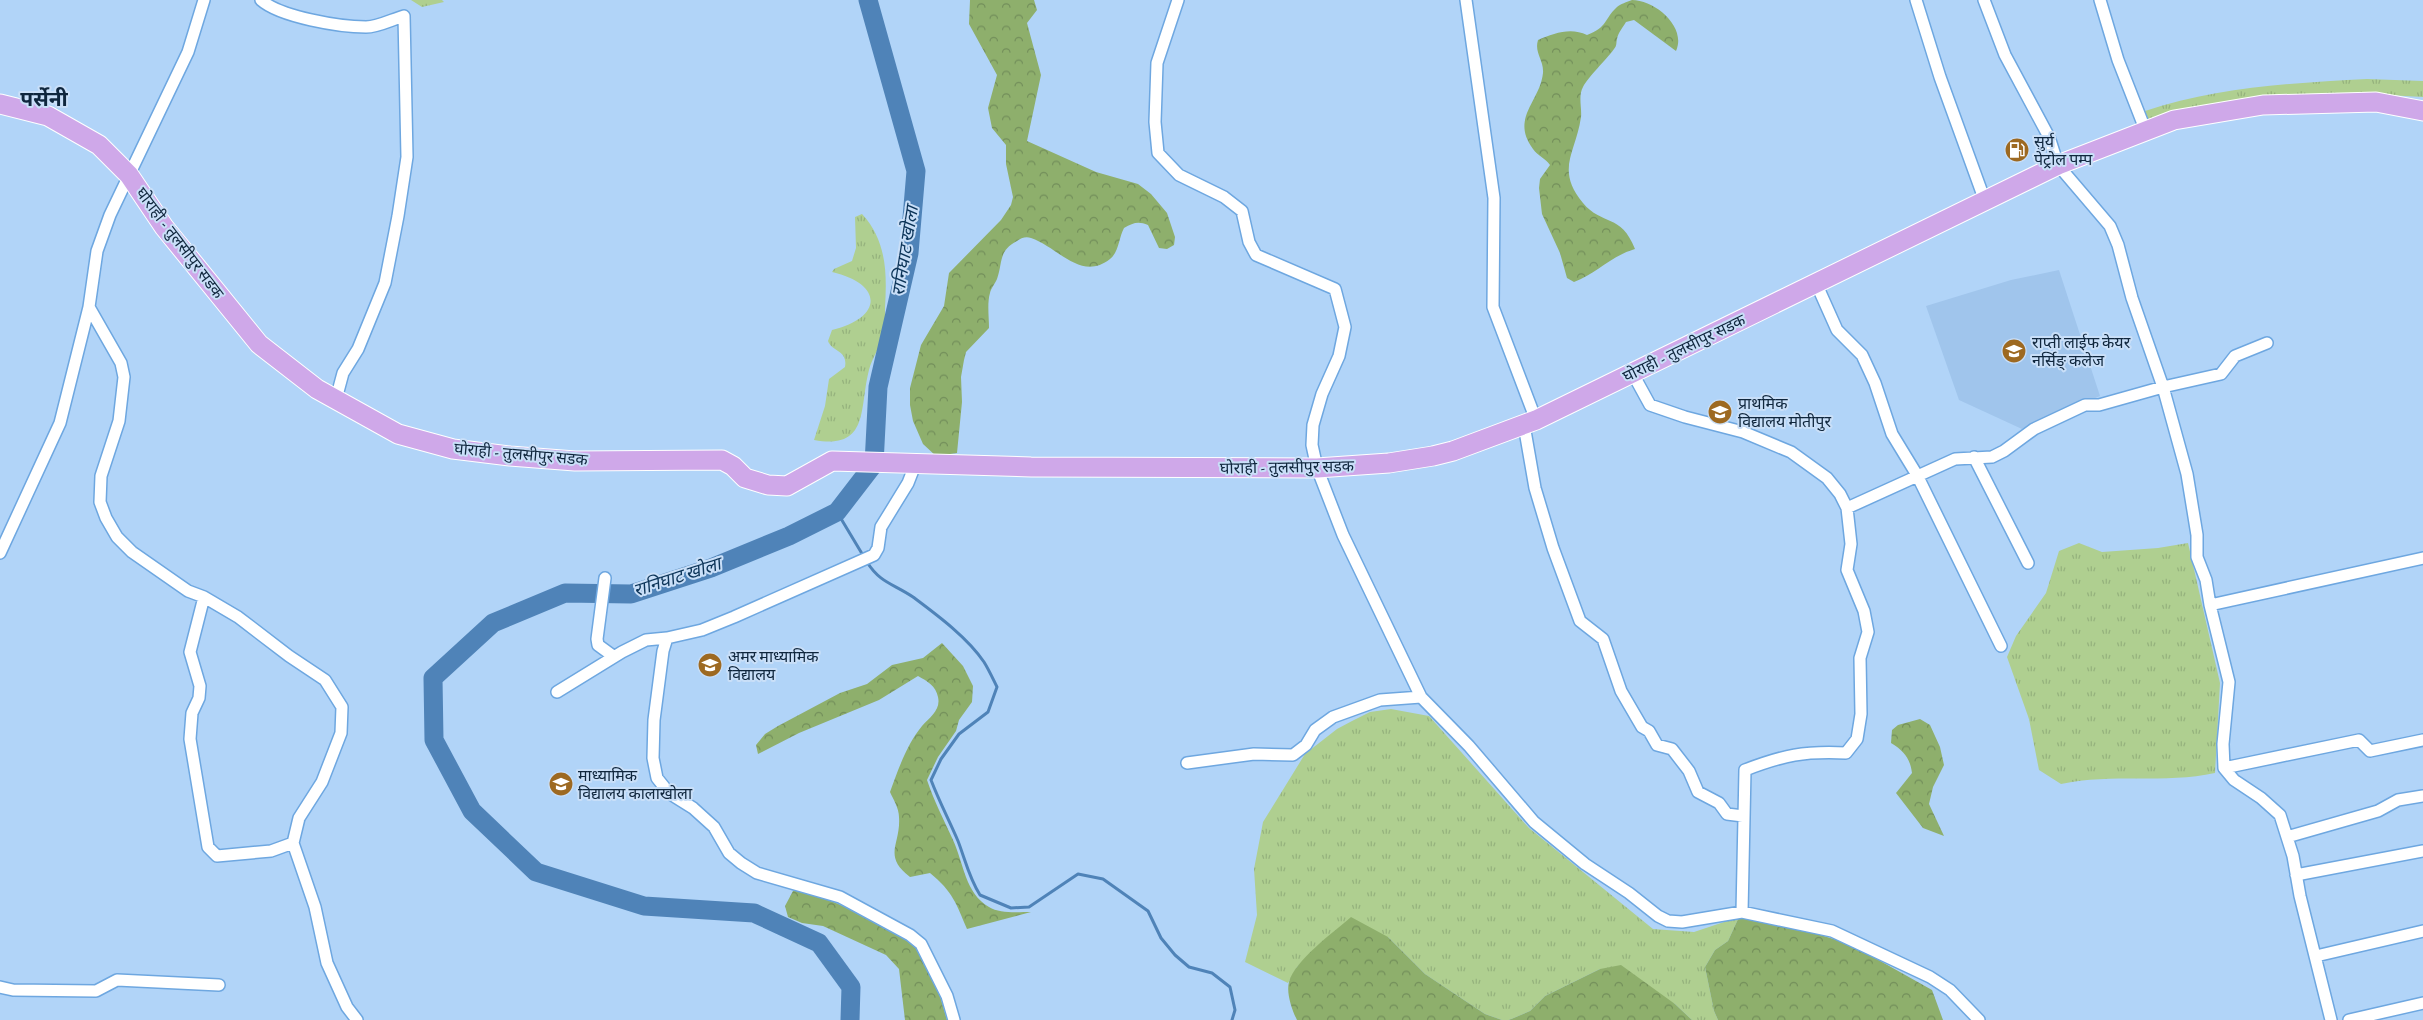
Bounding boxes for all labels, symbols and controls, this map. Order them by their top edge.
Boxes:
district label: पर्सेनी [20,87,69,111]
place label: सुर्य पेट्रोल पम्प [2034,132,2093,169]
fuel station icon: सुर्य पेट्रोल पम्प [2004,137,2030,163]
street label: घोराही - तुलसीपुर सडक [131,184,228,303]
water label: रानिघाट खोला [887,201,922,297]
street label: घोराही - तुलसीपुर सडक [1620,311,1749,387]
place label: राप्ती लाईफ केयर नर्सिङ् कलेज [2032,333,2131,371]
school or university icon: राप्ती लाईफ केयर नर्सिङ् कलेज [2001,338,2027,364]
place label: प्राथमिक विद्यालय मोतीपुर [1738,395,1831,432]
school or university icon: प्राथमिक विद्यालय मोतीपुर [1707,399,1733,425]
street label: घोराही - तुलसीपुर सडक [453,440,589,470]
street label: घोराही - तुलसीपुर सडक [1220,457,1355,479]
water label: रानिघाट खोला [630,551,726,601]
place label: अमर माध्यामिक विद्यालय [728,648,819,683]
school or university icon: अमर माध्यामिक विद्यालय [697,652,723,678]
place label: माध्यामिक विद्यालय कालाखोला [578,767,693,802]
school or university icon: माध्यामिक विद्यालय कालाखोला [548,771,574,797]

